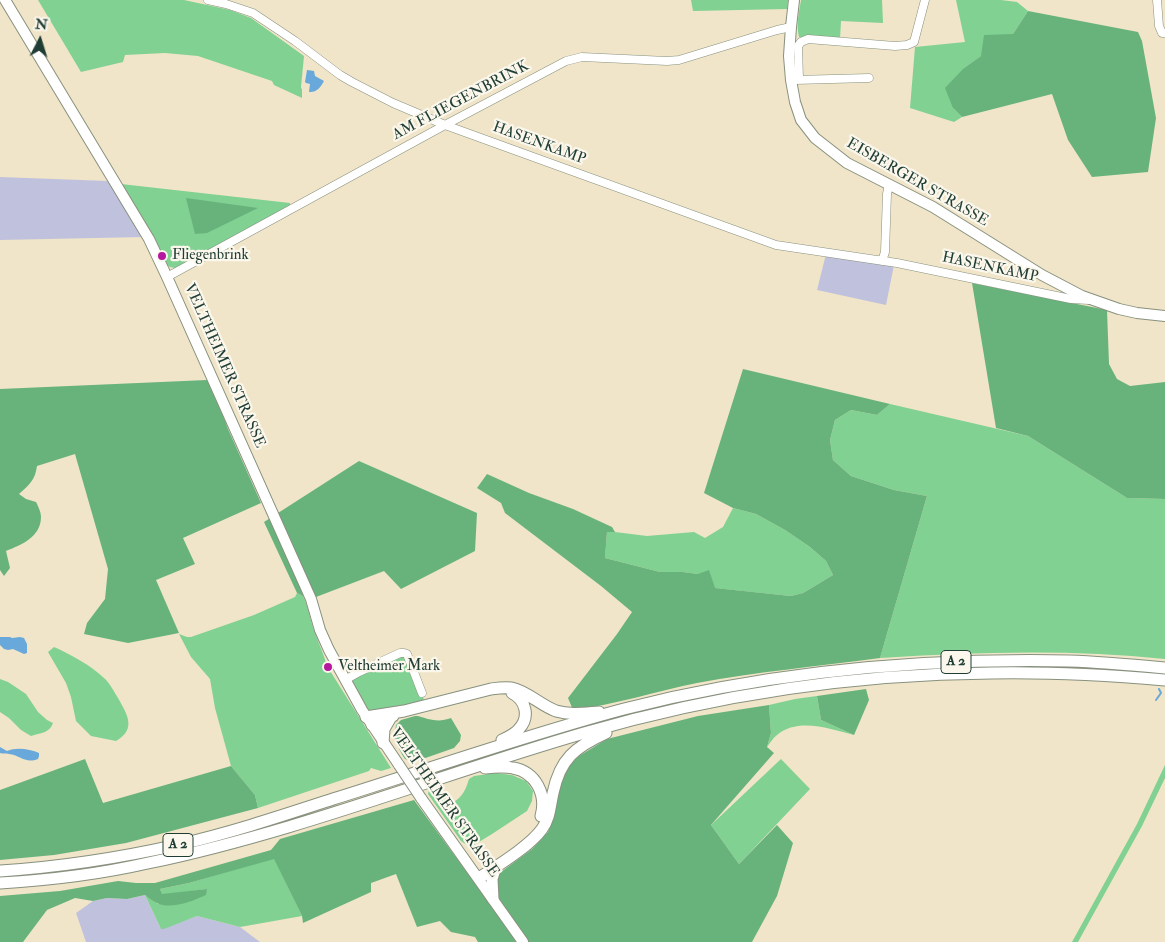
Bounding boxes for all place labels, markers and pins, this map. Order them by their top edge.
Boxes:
place label: Fliegenbrink [172,247,249,265]
marker: Fliegenbrink [156,250,168,262]
place label: Veltheimer Mark [338,658,440,676]
marker: Veltheimer Mark [322,661,334,673]

